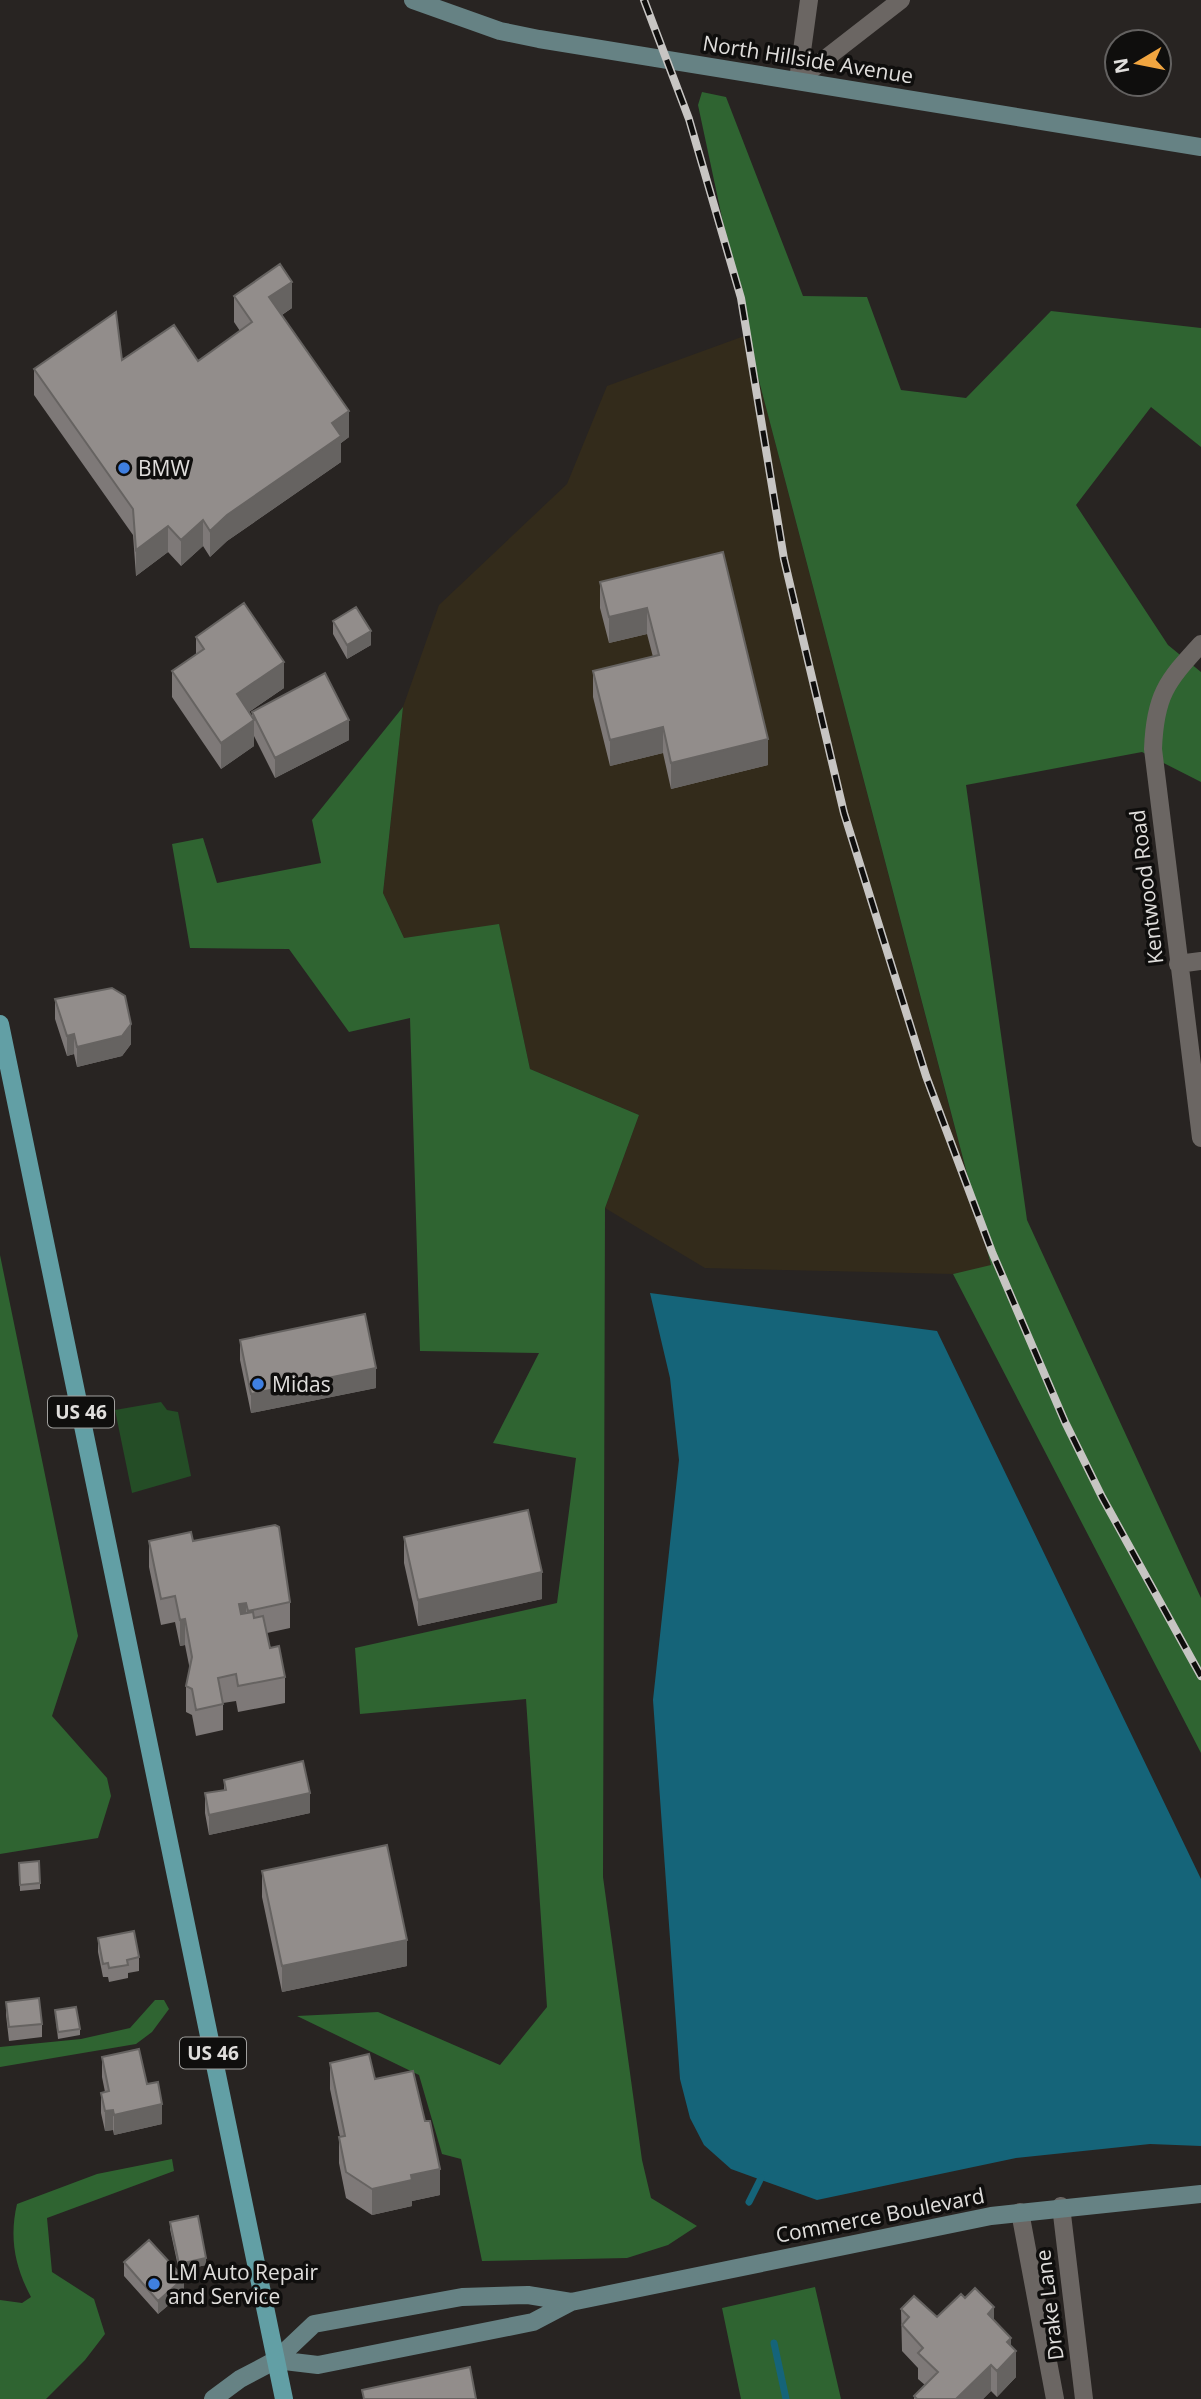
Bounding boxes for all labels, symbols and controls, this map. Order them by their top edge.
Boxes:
north arrow [1103,28,1173,98]
street label: North Hillside Avenue [701,29,915,89]
text: N [1107,56,1135,76]
place label: BMW [138,454,190,482]
marker: BMW [116,460,132,476]
street label: Kentwood Road [1123,808,1169,966]
place label: Midas [272,1370,331,1398]
marker: Midas [250,1376,266,1392]
road number: US 46 [48,1396,114,1428]
road number: US 46 [180,2038,246,2068]
street label: Commerce Boulevard [773,2181,987,2249]
street label: Drake Lane [1028,2248,1070,2362]
place label: LM Auto Repair and Service [168,2258,319,2310]
marker: LM Auto Repair and Service [146,2276,162,2292]

